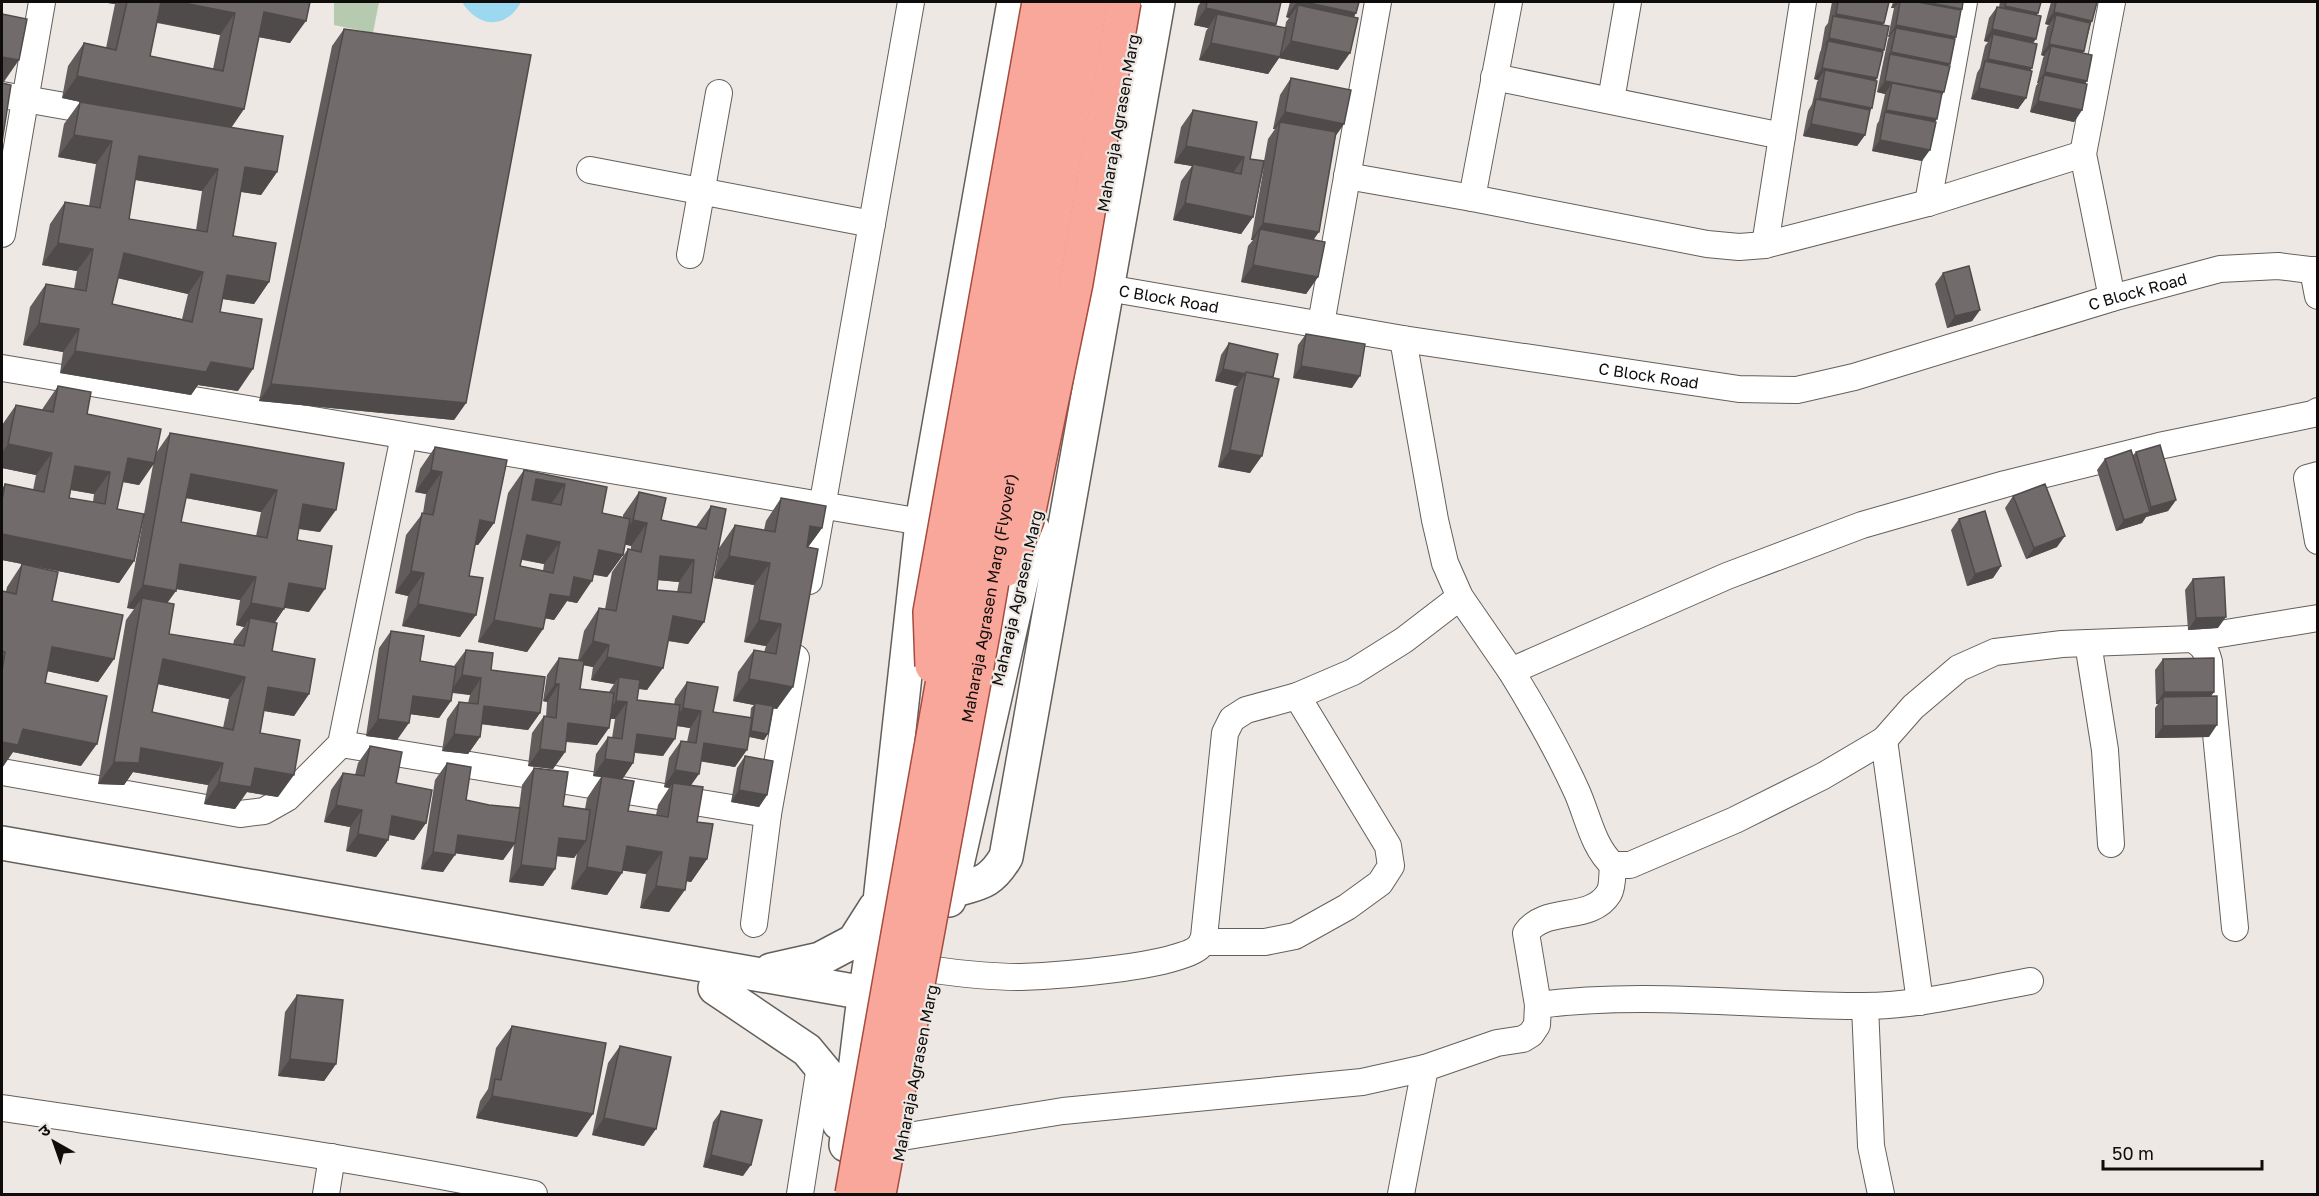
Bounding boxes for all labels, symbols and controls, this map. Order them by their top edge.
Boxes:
street label: Maharaja Agrasen Marg [1093,33,1143,213]
street label: C Block Road [2086,268,2189,315]
street label: C Block Road [1117,280,1220,317]
street label: C Block Road [1597,358,1700,393]
street label: Maharaja Agrasen Marg (Flyover) [957,472,1020,724]
street label: Maharaja Agrasen Marg [987,508,1047,688]
street label: Maharaja Agrasen Marg [888,983,942,1163]
north arrow [24,1112,84,1172]
text: उ [34,1119,55,1141]
scale bar [2103,1133,2262,1171]
text: 50 m [2112,1142,2154,1164]

